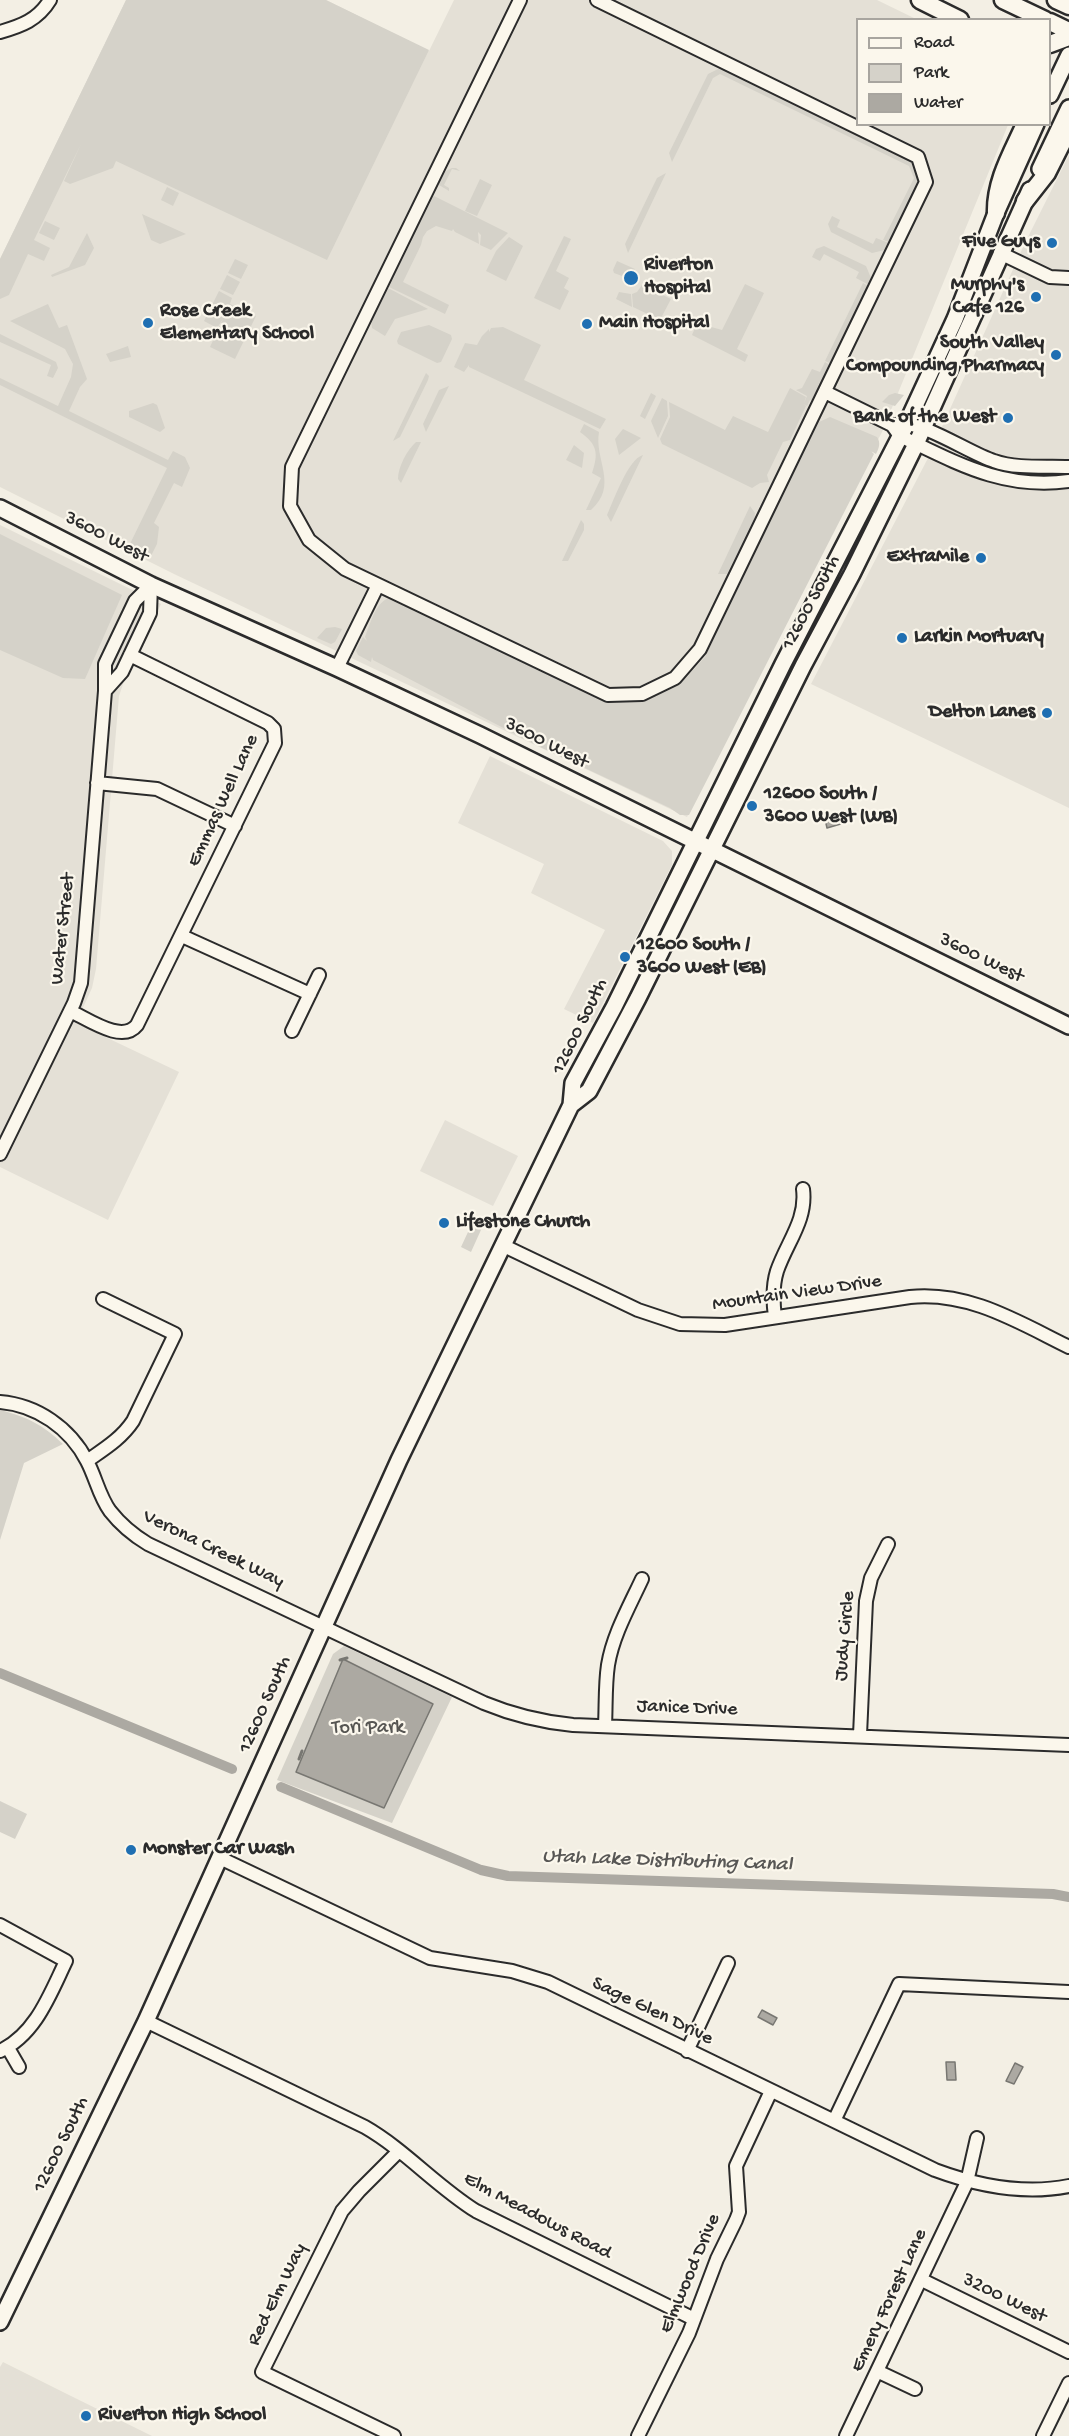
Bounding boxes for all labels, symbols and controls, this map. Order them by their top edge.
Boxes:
legend [856,18,1051,126]
text: Road [914,33,953,54]
text: Park [914,63,948,84]
text: Water [914,93,962,114]
place label: Five Guys [962,231,1040,255]
marker: Five Guys [1045,236,1059,250]
place label: Riverton Hospital [644,254,713,301]
marker: Riverton Hospital [622,269,640,287]
place label: Murphy's Cafe 126 [951,274,1024,321]
marker: Murphy's Cafe 126 [1029,290,1043,304]
place label: Rose Creek Elementary School [160,300,314,347]
place label: Main Hospital [599,312,710,336]
marker: Rose Creek Elementary School [141,316,155,330]
marker: Main Hospital [580,317,594,331]
place label: South Valley Compounding Pharmacy [846,332,1044,379]
marker: South Valley Compounding Pharmacy [1049,348,1063,362]
place label: Bank of the West [853,406,996,430]
marker: Bank of the West [1001,411,1015,425]
street label: 3600 West [60,507,152,569]
place label: ExtraMile [887,546,969,570]
marker: ExtraMile [974,551,988,565]
street label: 12600 South [777,552,847,654]
place label: Larkin Mortuary [914,626,1044,650]
marker: Larkin Mortuary [895,631,909,645]
place label: Delton Lanes [929,701,1035,725]
marker: Delton Lanes [1040,706,1054,720]
street label: 3600 West [500,713,592,775]
street label: Emmas Well Lane [183,731,265,871]
place label: 12600 South / 3600 West (WB) [764,783,898,830]
marker: 12600 South / 3600 West (WB) [745,799,759,813]
street label: Water Street [46,872,82,986]
street label: 3600 West [935,928,1027,990]
place label: 12600 South / 3600 West (EB) [637,934,767,981]
marker: 12600 South / 3600 West (EB) [618,950,632,964]
street label: 12600 South [548,975,614,1079]
place label: Lifestone Church [456,1211,590,1235]
marker: Lifestone Church [437,1216,451,1230]
street label: Mountain View Drive [711,1270,883,1318]
street label: Verona Creek Way [138,1505,288,1595]
street label: Judy Circle [830,1590,862,1682]
street label: 12600 South [234,1653,298,1757]
street label: Janice Drive [636,1695,738,1723]
park label: Tori Park [332,1717,404,1741]
place label: Monster Car Wash [143,1838,294,1862]
marker: Monster Car Wash [124,1843,138,1857]
water label: Utah Lake Distributing Canal [542,1845,792,1879]
street label: Sage Glen Drive [587,1972,717,2052]
street label: 12600 South [29,2093,95,2197]
street label: Elm Meadows Road [459,2168,615,2266]
street label: Elmwood Drive [655,2211,727,2337]
street label: Emery Forest Lane [846,2226,934,2376]
street label: Red Elm Way [243,2240,313,2350]
street label: 3200 West [958,2268,1050,2330]
place label: Riverton High School [98,2404,266,2428]
marker: Riverton High School [79,2409,93,2423]

